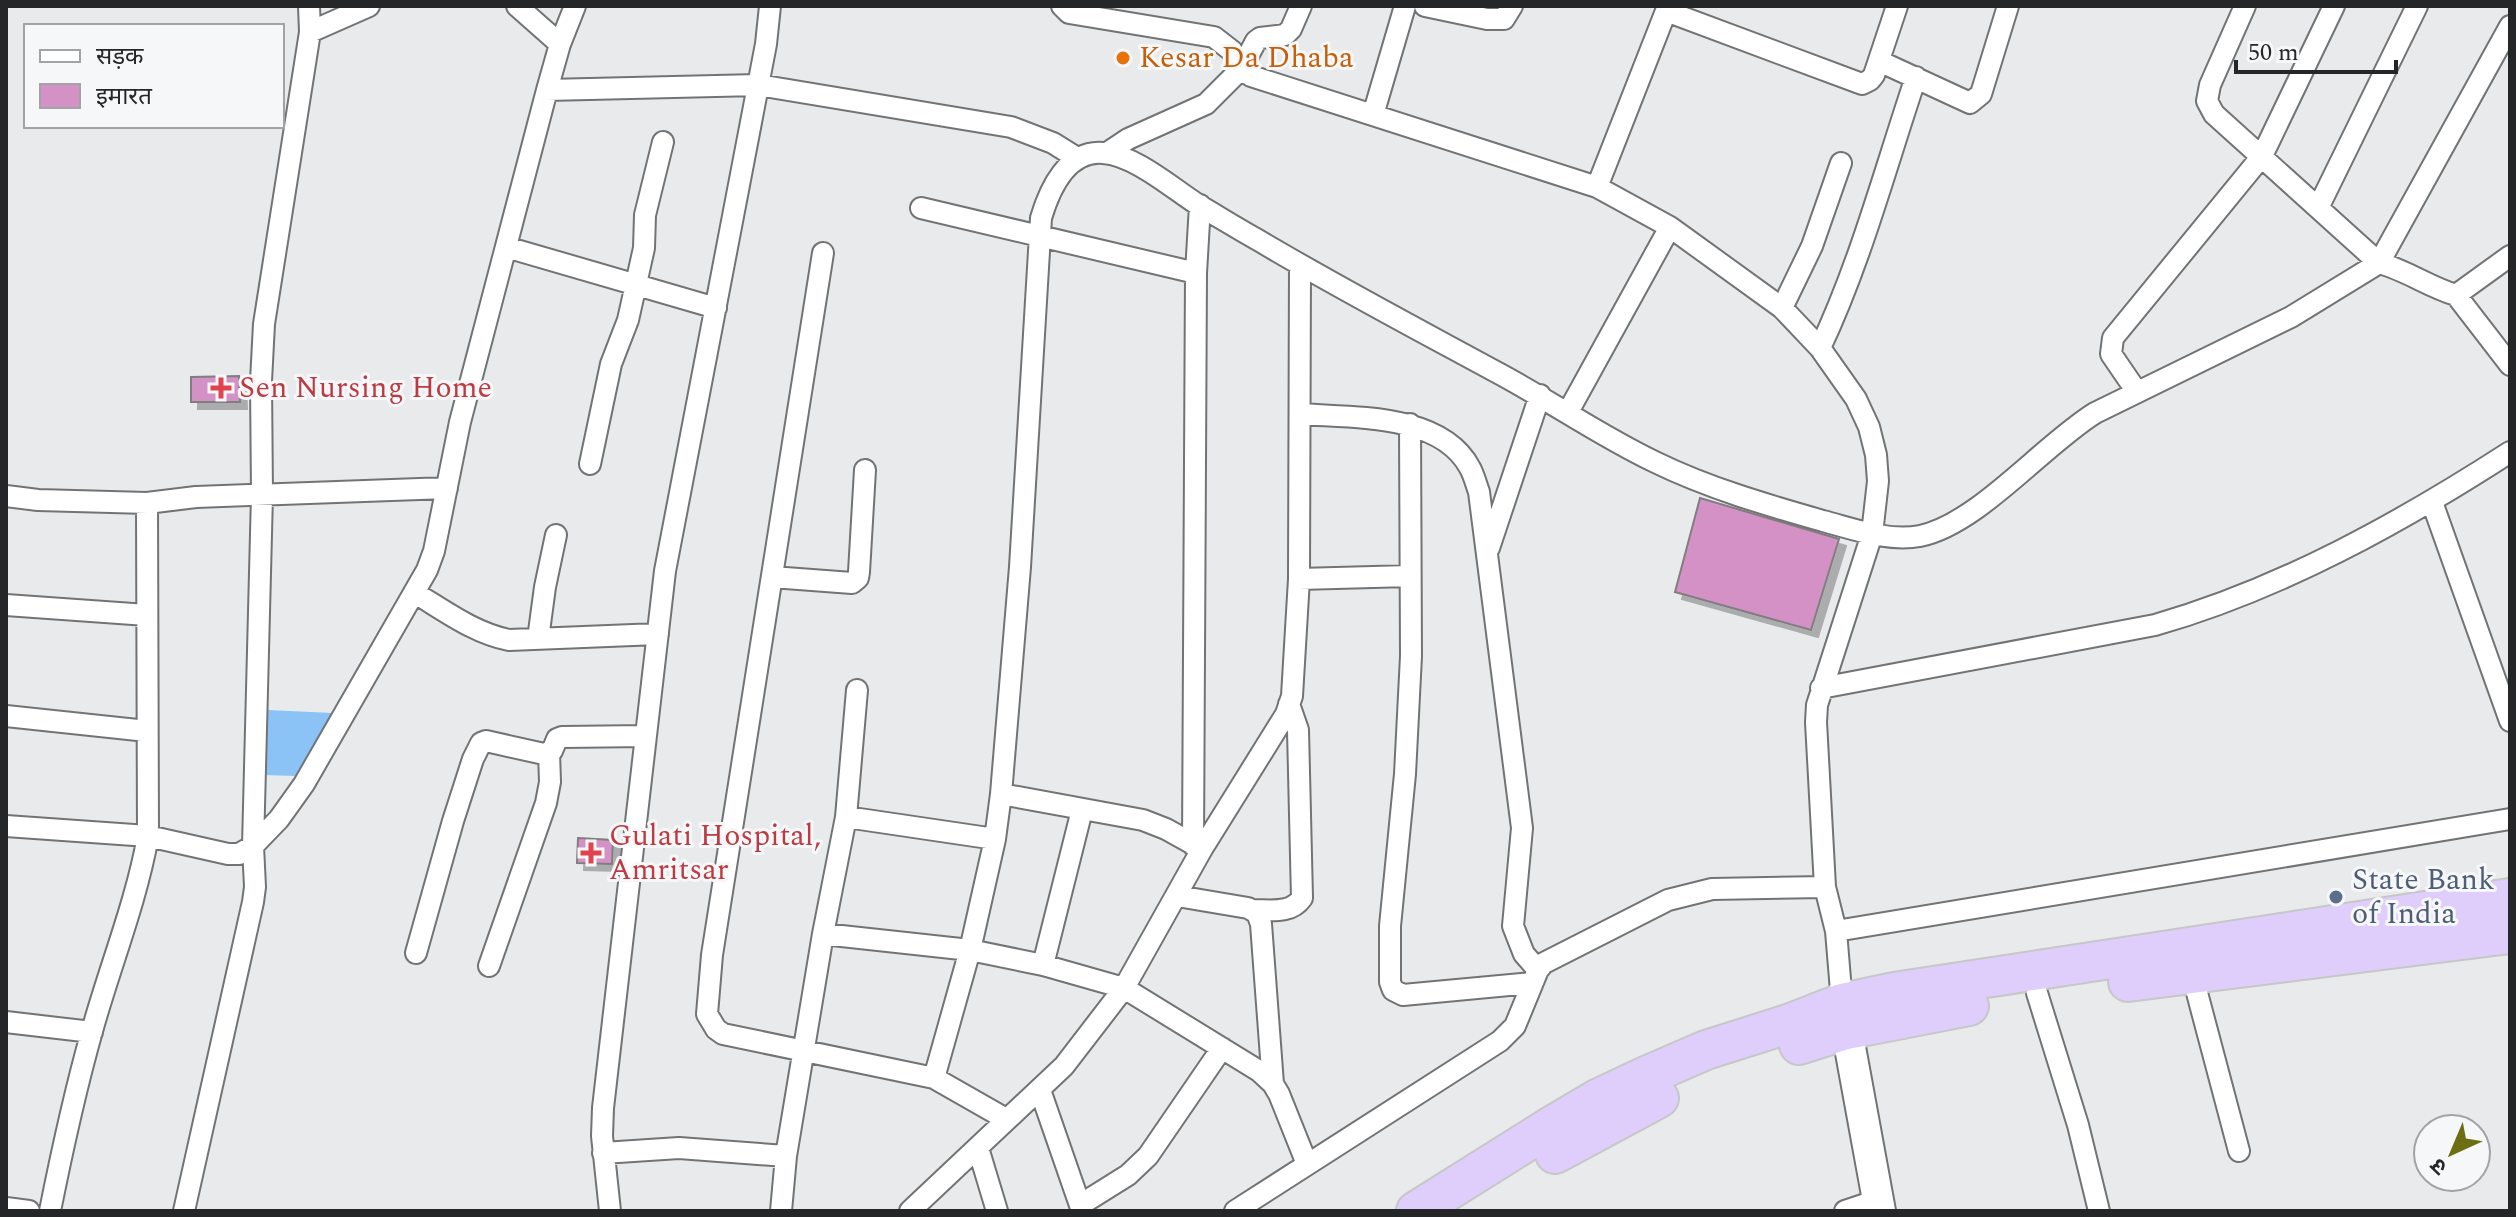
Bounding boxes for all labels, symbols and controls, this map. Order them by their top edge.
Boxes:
legend [24,24,284,128]
scale bar [2236,24,2396,74]
place label: Kesar Da Dhaba [1139,35,1354,81]
text: 50 m [2248,35,2299,71]
text: सड़क [96,39,144,75]
marker: Kesar Da Dhaba [1114,49,1132,67]
text: इमारत [96,79,153,115]
place label: Sen Nursing Home [239,365,492,411]
marker: Sen Nursing Home [210,377,232,399]
place label: Gulati Hospital, Amritsar [609,813,821,893]
marker: Gulati Hospital, Amritsar [580,842,602,864]
place label: State Bank of India [2352,857,2495,937]
marker: State Bank of India [2327,888,2345,906]
north arrow [2412,1113,2492,1193]
text: उ [2422,1149,2455,1183]

